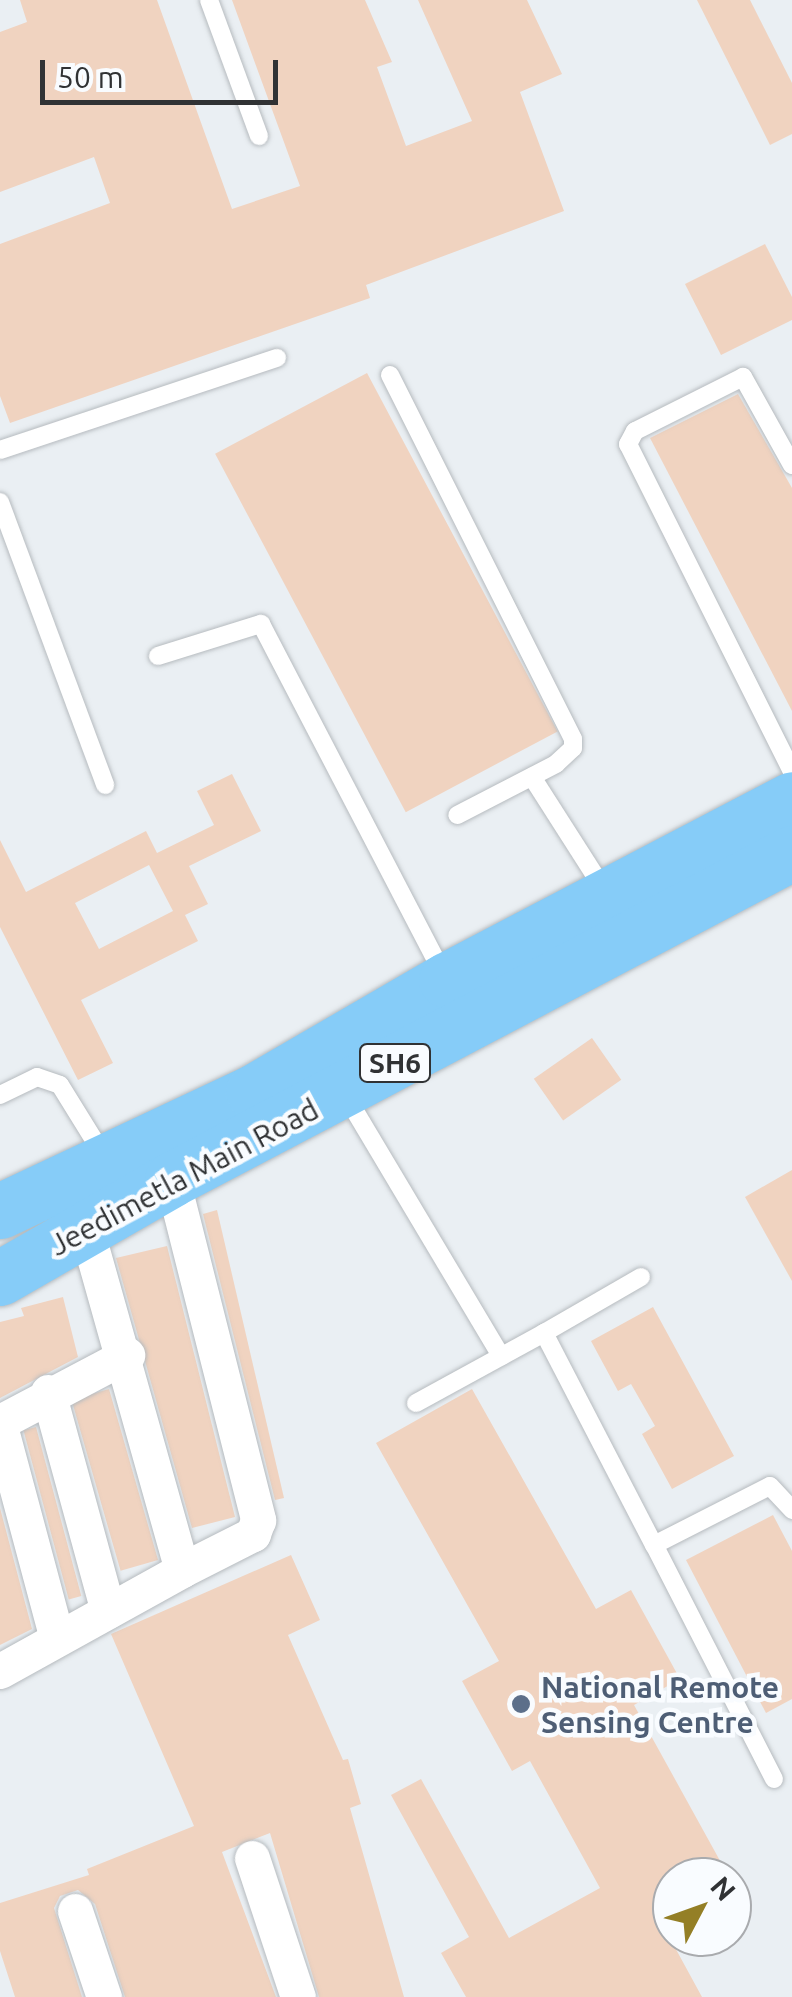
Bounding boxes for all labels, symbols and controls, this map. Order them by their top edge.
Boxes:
scale bar [45,40,282,102]
text: 50 m [57,60,124,94]
road number: SH6 [358,1040,432,1086]
street label: Jeedimetla Main Road [44,1091,324,1263]
place label: National Remote Sensing Centre [541,1669,779,1740]
marker: National Remote Sensing Centre [510,1693,532,1715]
north arrow [652,1857,752,1957]
text: N [705,1870,742,1906]

